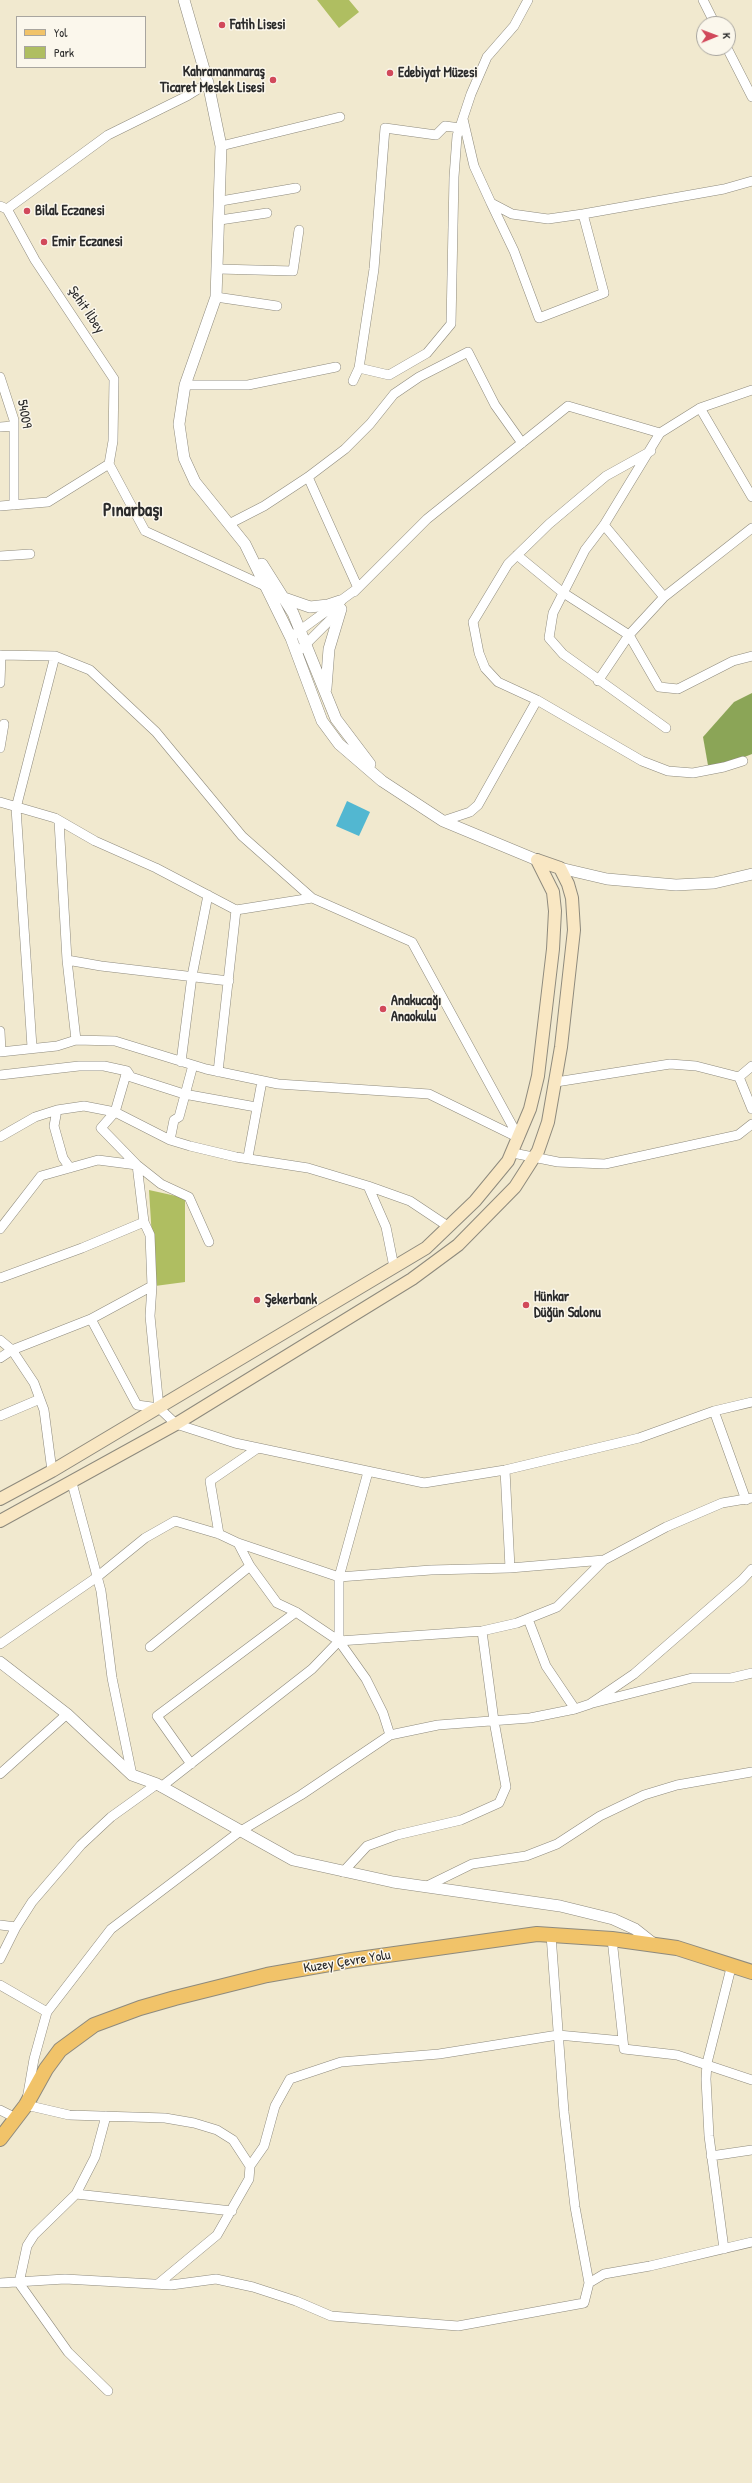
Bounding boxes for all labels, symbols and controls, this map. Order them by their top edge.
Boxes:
legend [16,16,146,68]
north arrow [696,16,736,56]
place label: Fatih Lisesi [230,17,286,33]
marker: Fatih Lisesi [217,20,227,30]
text: Yol [54,24,67,41]
text: K [720,33,734,39]
text: Park [54,44,74,61]
place label: Kahramanmaraş Ticaret Meslek Lisesi [160,64,265,96]
place label: Edebiyat Müzesi [398,65,478,81]
marker: Edebiyat Müzesi [385,68,395,78]
marker: Kahramanmaraş Ticaret Meslek Lisesi [268,75,278,85]
place label: Bilal Eczanesi [35,203,105,219]
marker: Bilal Eczanesi [22,206,32,216]
place label: Emir Eczanesi [52,234,123,250]
marker: Emir Eczanesi [39,237,49,247]
street label: Şehit İlbey [64,283,108,337]
street label: 54009 [13,398,35,430]
district label: Pınarbaşı [103,500,163,522]
place label: Anakucağı Anaokulu [391,993,441,1026]
marker: Anakucağı Anaokulu [378,1004,388,1014]
place label: Hünkar Düğün Salonu [534,1289,601,1322]
place label: Şekerbank [265,1292,317,1308]
marker: Şekerbank [252,1295,262,1305]
marker: Hünkar Düğün Salonu [521,1300,531,1310]
street label: Kuzey Çevre Yolu [302,1947,392,1977]

